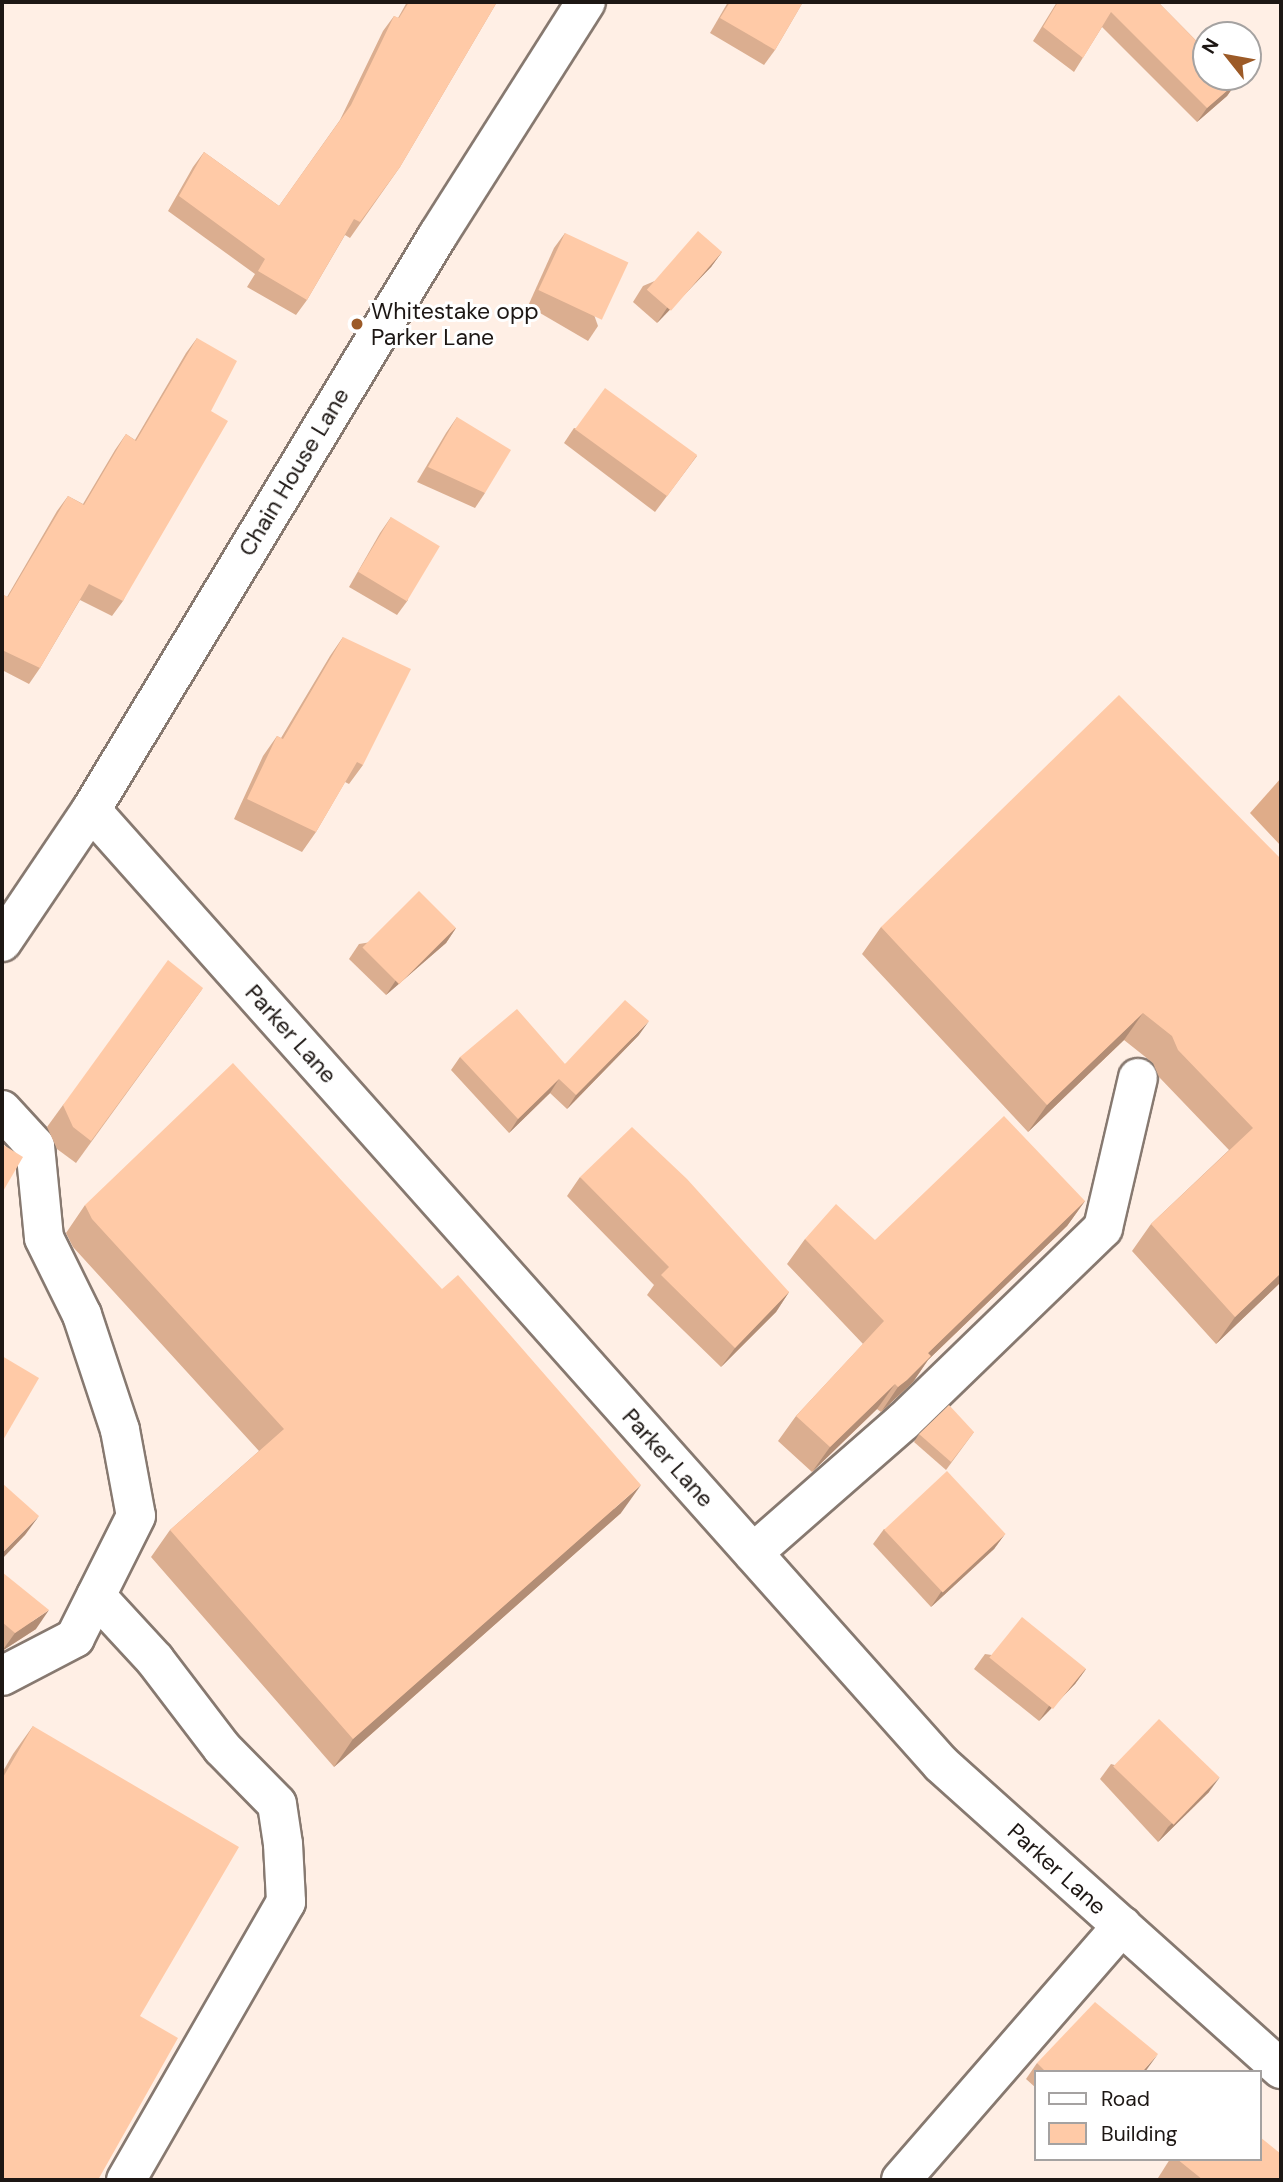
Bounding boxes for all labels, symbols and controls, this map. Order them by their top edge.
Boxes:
north arrow [1192,21,1262,91]
text: N [1196,34,1225,58]
place label: Whitestake opp Parker Lane [371,297,539,351]
marker: Whitestake opp Parker Lane [349,316,365,332]
street label: Chain House Lane [233,383,355,561]
street label: Parker Lane [240,979,342,1089]
street label: Parker Lane [617,1403,719,1513]
street label: Parker Lane [1002,1818,1112,1920]
legend [1034,2070,1262,2161]
text: Road [1101,2085,1150,2113]
text: Building [1101,2120,1177,2148]

